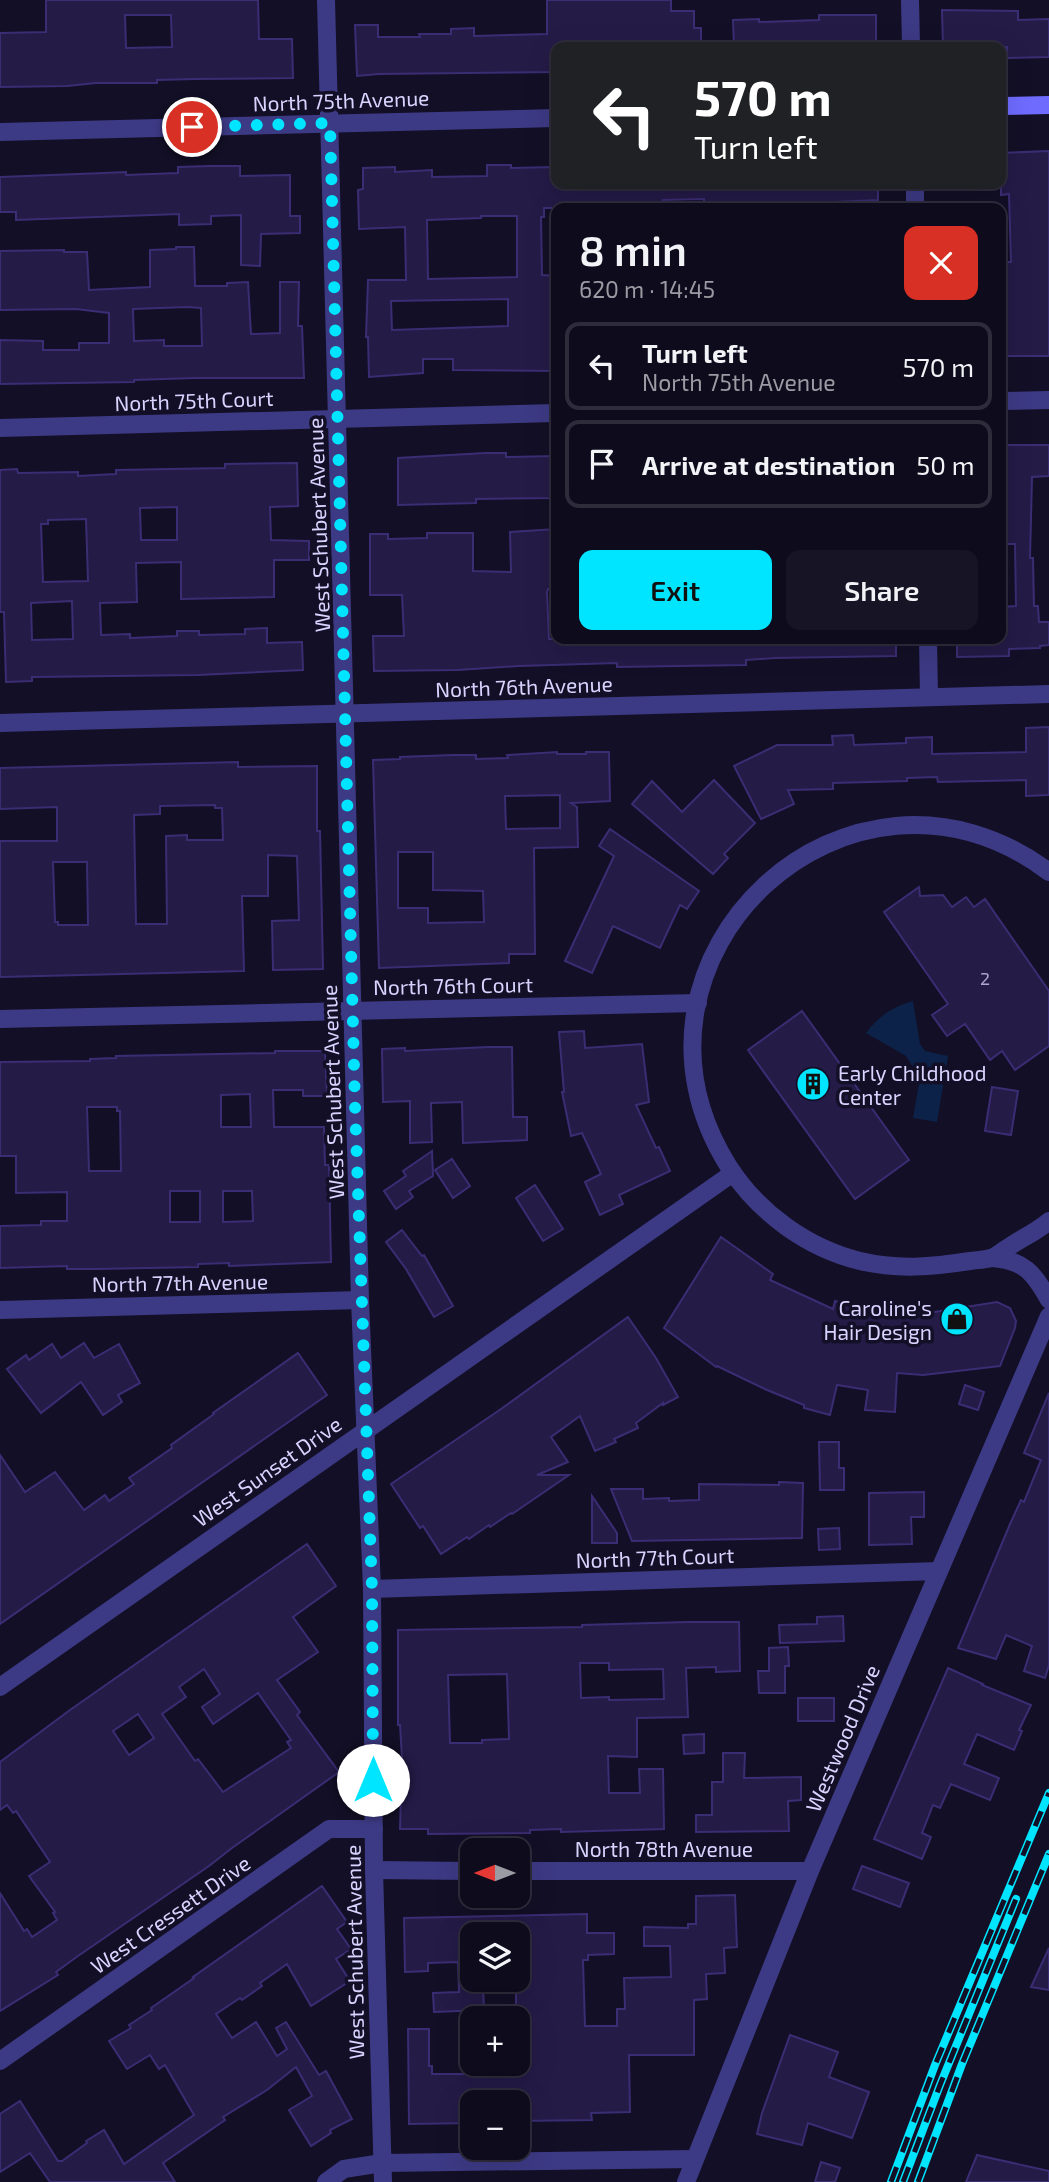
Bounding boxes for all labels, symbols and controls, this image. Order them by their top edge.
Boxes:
text: 570 m [694,67,832,126]
icon: left [579,70,670,161]
street label: North 75th Avenue [252,84,430,116]
pin [162,97,222,157]
icon: arrive [173,108,211,146]
text: Turn left [694,127,818,165]
text: 8 min [579,224,687,274]
button: close [904,226,978,300]
text: 620 m · 14:45 [579,275,715,303]
text: Turn left [642,337,748,368]
icon: left [583,347,621,385]
text: 570 m [902,351,974,382]
text: North 75th Avenue [642,368,836,396]
street label: North 75th Court [114,385,274,415]
street label: West Schubert Avenue [302,417,334,633]
icon: arrive [583,445,621,483]
text: Arrive at destination [642,449,895,480]
text: 50 m [916,449,975,480]
button: Exit [579,550,772,630]
button: Share [786,550,978,630]
street label: North 76th Avenue [435,670,613,702]
house number: 2 [980,967,990,989]
street label: North 76th Court [373,971,533,999]
street label: West Schubert Avenue [316,984,348,1200]
place label: Early Childhood Center [838,1060,987,1109]
building icon: Early Childhood Center [794,1065,832,1103]
street label: North 77th Avenue [92,1268,268,1296]
place label: Caroline's Hair Design [824,1295,932,1344]
shop icon: Caroline's Hair Design [938,1300,976,1338]
street label: West Sunset Drive [188,1411,346,1531]
street label: North 77th Court [575,1542,735,1572]
street label: Westwood Drive [800,1661,884,1815]
position arrow [336,1743,410,1817]
street label: North 78th Avenue [575,1836,753,1861]
north arrow [460,1838,530,1908]
map controls [460,1838,530,2160]
street label: West Schubert Avenue [340,1844,368,2060]
street label: West Cressett Drive [86,1850,254,1978]
button: layers [460,1922,530,1992]
button: + [460,2006,530,2076]
button: − [460,2090,530,2160]

